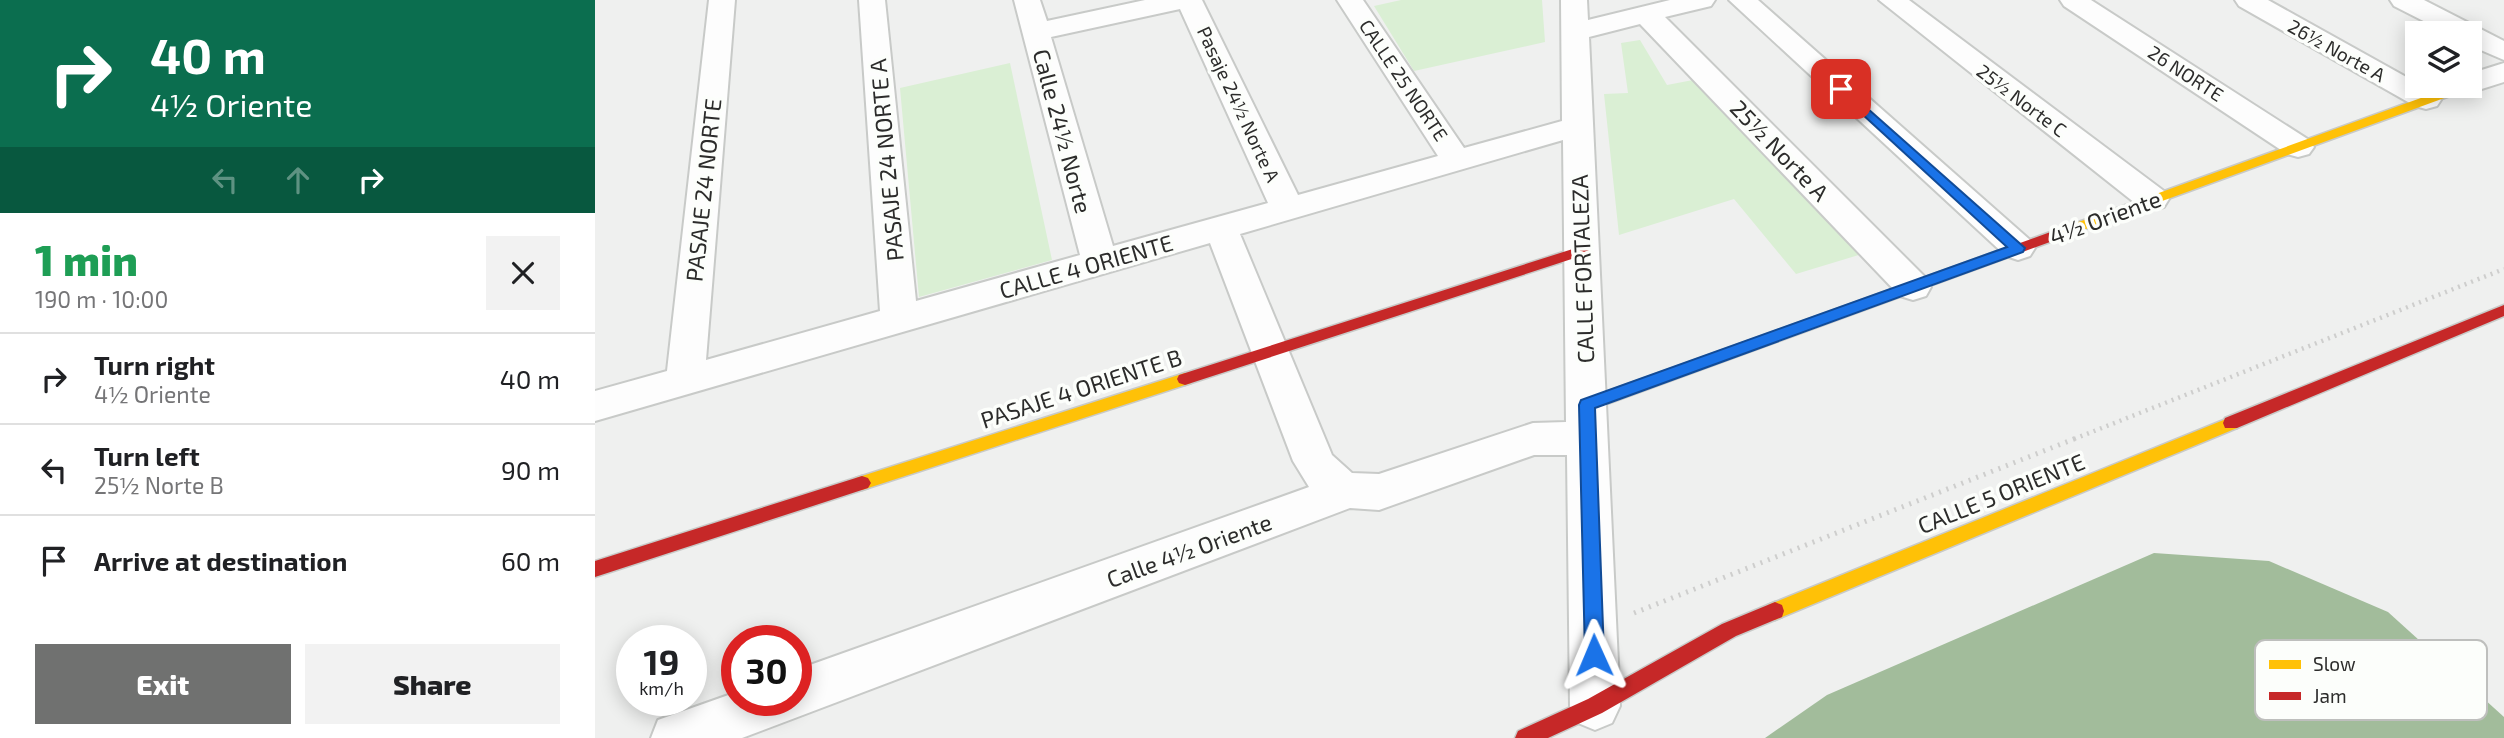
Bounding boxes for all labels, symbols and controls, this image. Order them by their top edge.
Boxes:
street label: 26½ Norte A [2284,14,2390,86]
street label: CALLE 25 NORTE [1355,15,1453,145]
map controls [2405,21,2482,98]
button: layers [2405,21,2482,98]
street label: Pasaje 24½ Norte A [1193,22,1285,186]
text: 40 m [150,25,266,84]
icon: right [35,28,126,119]
street label: 26 NORTE [2144,40,2228,106]
street label: Calle 24½ Norte [1028,46,1098,216]
street label: PASAJE 24 NORTE A [863,57,909,262]
pin [1811,59,1871,119]
street label: 25½ Norte C [1973,59,2071,141]
icon: arrive [1822,70,1860,108]
text: 4½ Oriente [150,85,313,123]
street label: 25½ Norte A [1725,94,1835,207]
street label: PASAJE 24 NORTE [679,97,727,283]
icon: left [206,161,244,199]
icon: ahead [279,161,317,199]
icon: right [352,161,390,199]
street label: CALLE FORTALEZA [1565,173,1599,364]
street label: 4½ Oriente [2045,184,2165,250]
street label: CALLE 4 ORIENTE [996,228,1176,304]
text: 1 min [35,234,138,284]
button: close [486,236,560,310]
text: 190 m · 10:00 [35,285,168,313]
street label: PASAJE 4 ORIENTE B [977,342,1185,434]
text: Turn right [94,349,215,380]
icon: right [35,360,73,398]
text: 40 m [500,363,560,394]
text: 4½ Oriente [94,380,211,408]
text: Turn left [94,440,200,471]
street label: CALLE 5 ORIENTE [1913,447,2089,539]
icon: left [35,451,73,489]
text: 90 m [501,454,560,485]
text: 25½ Norte B [94,471,224,499]
street label: Calle 4½ Oriente [1103,507,1275,593]
icon: arrive [35,542,73,580]
text: Arrive at destination [94,545,347,576]
text: 60 m [501,545,560,576]
position arrow [1557,618,1631,692]
speed limit sign: 30 [721,625,812,716]
text: 19 [644,640,679,682]
legend [2255,640,2487,720]
button: Exit [35,644,291,724]
button: Share [305,644,560,724]
text: Slow [2313,652,2356,675]
text: km/h [639,677,684,699]
text: Jam [2313,684,2347,707]

